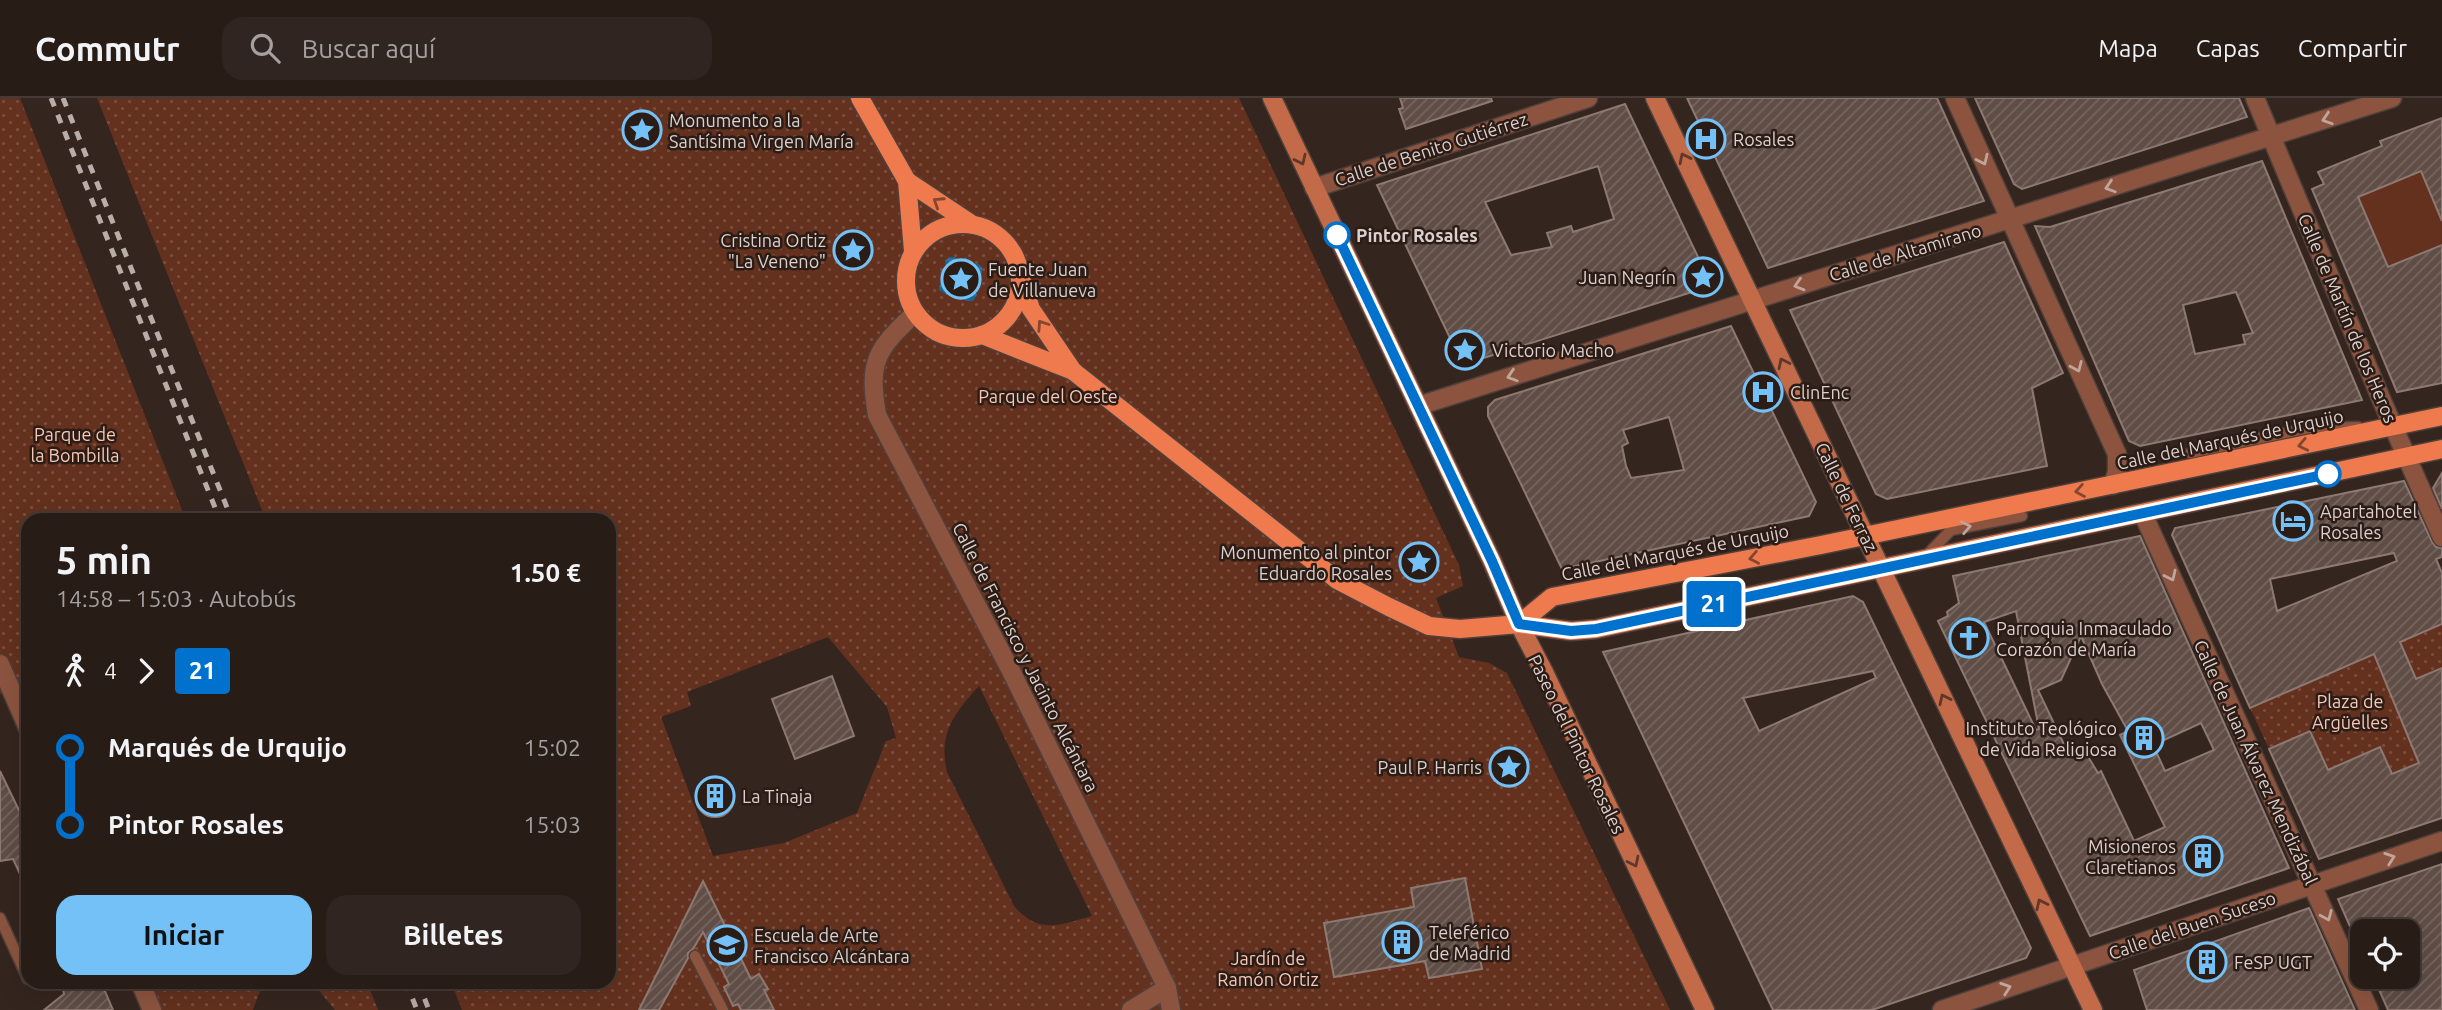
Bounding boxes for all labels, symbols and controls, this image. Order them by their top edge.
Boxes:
search box [222,17,712,80]
icon: search [246,29,284,67]
text: Commutr [35,30,180,67]
text: Buscar aquí [302,34,435,63]
text: Mapa [2098,35,2158,62]
text: Capas [2196,35,2260,62]
text: Compartir [2298,35,2407,62]
street label: Calle de Benito Gutiérrez [1332,108,1530,190]
place icon: Monumento a la Santísima Virgen María [621,109,663,151]
place label: Monumento a la Santísima Virgen María [669,110,854,151]
one-way arrow [2321,110,2333,125]
hospital icon: Rosales [1685,118,1727,160]
place label: Rosales [1733,129,1794,149]
one-way arrow [1292,153,1306,165]
one-way arrow [1679,153,1693,166]
one-way arrow [1975,153,1989,165]
one-way arrow [2104,179,2116,193]
one-way arrow [933,198,946,211]
street label: Calle de Martín de los Heros [2295,210,2401,426]
street label: Calle de Altamirano [1827,219,1983,285]
marker: Pintor Rosales [1324,222,1350,248]
place label: Pintor Rosales [1356,225,1478,245]
place icon: Cristina Ortiz "La Veneno" [832,229,874,271]
place label: Cristina Ortiz "La Veneno" [720,230,826,271]
place icon: Juan Negrín [1682,256,1724,298]
place icon: Fuente Juan de Villanueva [940,258,982,300]
place label: Fuente Juan de Villanueva [988,259,1096,300]
place label: Juan Negrín [1579,267,1676,287]
one-way arrow [1793,276,1805,291]
one-way arrow [1038,320,1050,333]
place icon: Victorio Macho [1444,329,1486,371]
place label: Victorio Macho [1492,340,1614,360]
one-way arrow [1778,358,1792,370]
one-way arrow [2069,360,2083,372]
one-way arrow [1507,367,1519,382]
hospital icon: ClinEnc [1742,371,1784,413]
place label: ClinEnc [1790,382,1849,402]
park label: Parque del Oeste [978,386,1118,406]
street label: Calle del Marqués de Urquijo [2115,405,2345,473]
park label: Parque de la Bombilla [30,424,120,465]
one-way arrow [2297,436,2309,451]
street label: Calle de Ferraz [1812,439,1882,555]
unlabelled marker [2315,461,2341,487]
one-way arrow [2075,483,2086,498]
hotel icon: Apartahotel Rosales [2272,500,2314,542]
place label: Apartahotel Rosales [2320,501,2417,542]
street label: Calle de Francisco y Jacinto Alcántara [949,519,1103,795]
street label: Calle del Marqués de Urquijo [1560,520,1790,584]
one-way arrow [1960,521,1972,536]
text: 5 min [56,539,152,581]
place icon: Monumento al pintor Eduardo Rosales [1398,541,1440,583]
place label: Monumento al pintor Eduardo Rosales [1220,542,1392,583]
one-way arrow [1748,549,1760,564]
text: 1.50 € [510,558,581,587]
one-way arrow [2163,569,2177,581]
line badge: 21 [1682,581,1746,627]
text: 14:58 – 15:03 · Autobús [56,586,296,611]
text: 21 [1700,590,1728,617]
church icon: Parroquia Inmaculado Corazón de María [1948,617,1990,659]
place label: Parroquia Inmaculado Corazón de María [1996,618,2172,659]
street label: Calle de Juan Álvarez Mendizábal [2190,636,2323,888]
street label: Paseo del Pintor Rosales [1525,651,1629,837]
icon: walk [56,652,94,690]
icon: forward [127,652,165,690]
text: 21 [189,657,216,684]
text: 4 [104,658,117,683]
park label: Plaza de Argüelles [2312,691,2388,732]
one-way arrow [1938,694,1952,706]
building icon: Instituto Teológico de Vida Religiosa [2123,717,2165,759]
place label: Instituto Teológico de Vida Religiosa [1965,718,2117,759]
text: Marqués de Urquijo [108,733,347,762]
text: 15:02 [523,735,581,760]
place icon: Paul P. Harris [1488,746,1530,788]
place label: Paul P. Harris [1378,757,1482,777]
building icon: La Tinaja [694,775,736,817]
place label: La Tinaja [742,786,813,806]
text: Pintor Rosales [108,810,284,839]
text: 15:03 [523,812,581,837]
building icon: Misioneros Claretianos [2182,835,2224,877]
place label: Misioneros Claretianos [2085,836,2176,877]
one-way arrow [2384,852,2396,866]
one-way arrow [1625,855,1639,867]
street label: Calle del Buen Suceso [2106,887,2278,963]
button: Iniciar [56,895,312,975]
button: Billetes [326,895,581,975]
one-way arrow [2035,899,2049,911]
one-way arrow [2319,909,2333,922]
map controls [2350,919,2420,989]
button: locate [2350,919,2420,989]
building icon: Teleférico de Madrid [1381,921,1423,963]
place label: Teleférico de Madrid [1429,922,1511,963]
school or university icon: Escuela de Arte Francisco Alcántara [706,924,748,966]
place label: Escuela de Arte Francisco Alcántara [754,925,910,966]
building icon: FeSP UGT [2186,941,2228,983]
park label: Jardín de Ramón Ortiz [1217,948,1319,989]
place label: FeSP UGT [2234,952,2312,972]
one-way arrow [2000,982,2012,997]

